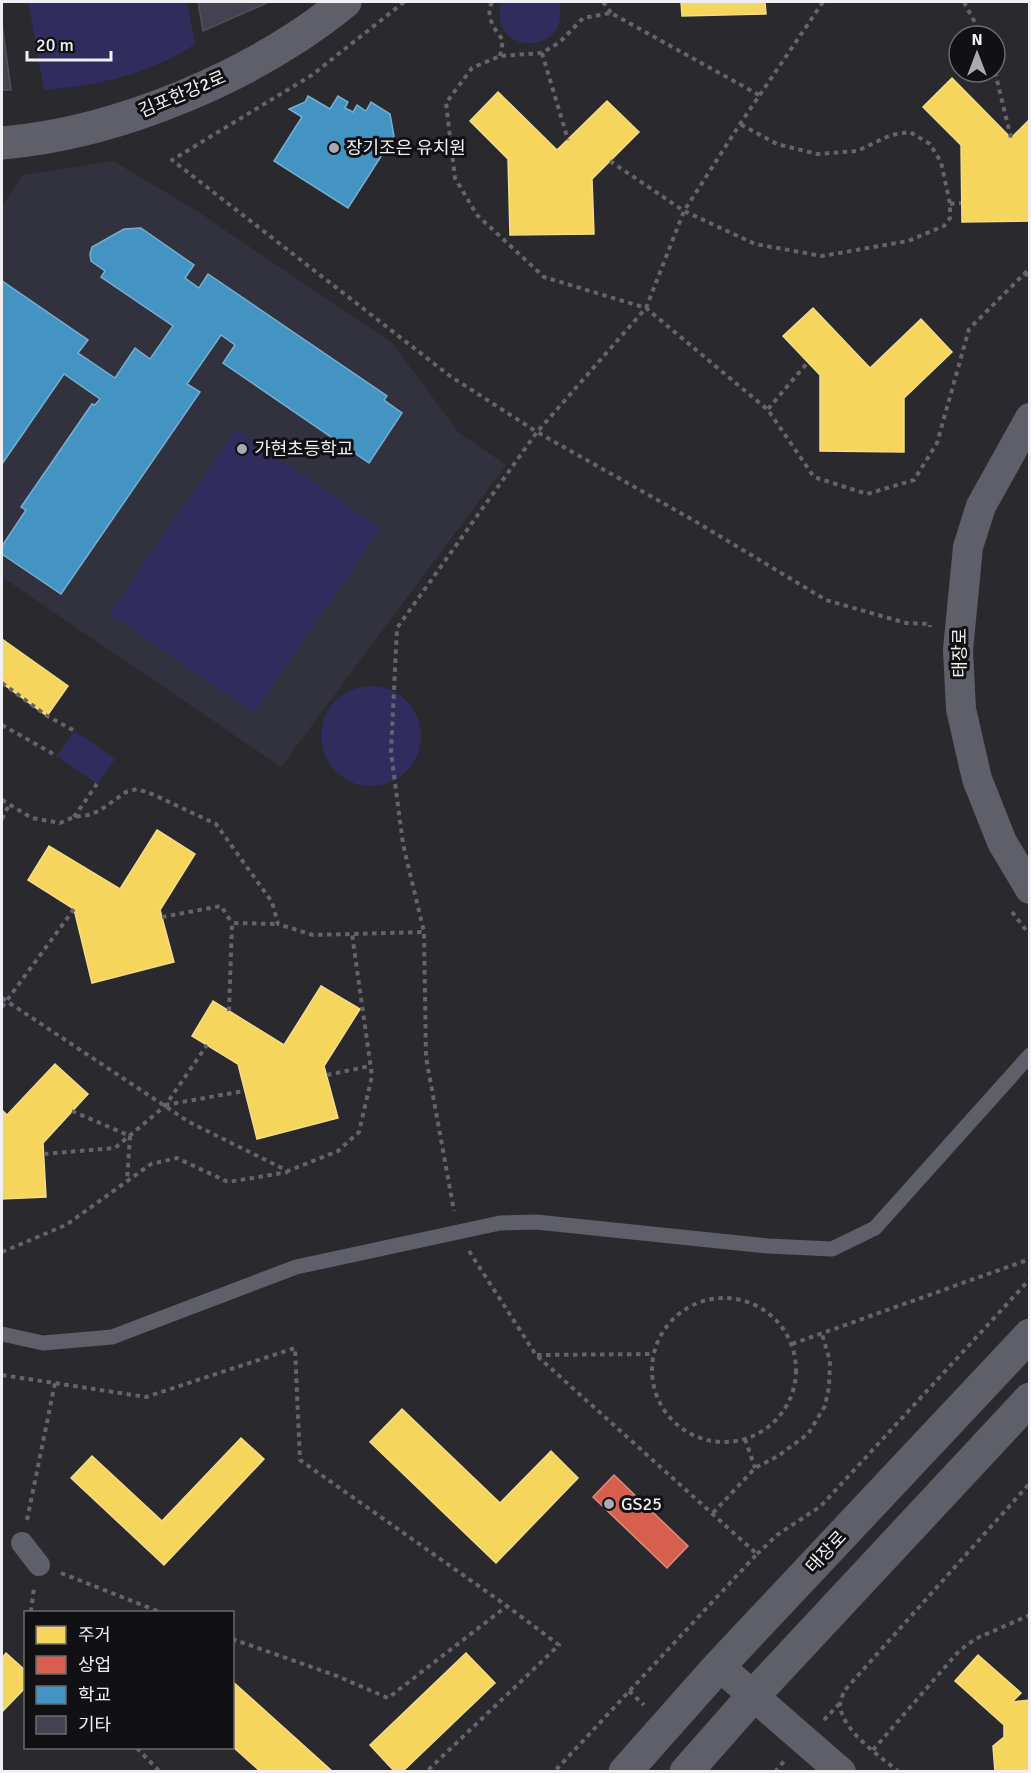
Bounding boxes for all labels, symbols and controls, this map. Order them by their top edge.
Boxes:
scale bar [27,24,111,62]
north arrow [947,24,1007,84]
text: N [971,30,983,50]
text: 20 m [36,34,74,56]
street label: 김포한강2로 [135,66,229,122]
place label: 장기조은 유치원 [346,137,466,159]
marker: 장기조은 유치원 [327,141,341,155]
place label: 가현초등학교 [254,438,353,460]
marker: 가현초등학교 [235,442,249,456]
street label: 태장로 [949,628,971,678]
place label: GS25 [621,1493,662,1515]
marker: GS25 [602,1497,616,1511]
street label: 태장로 [801,1526,851,1578]
legend [24,1611,234,1749]
text: 주거 [78,1624,111,1646]
text: 상업 [78,1654,111,1676]
text: 학교 [78,1684,111,1706]
text: 기타 [78,1714,112,1736]

